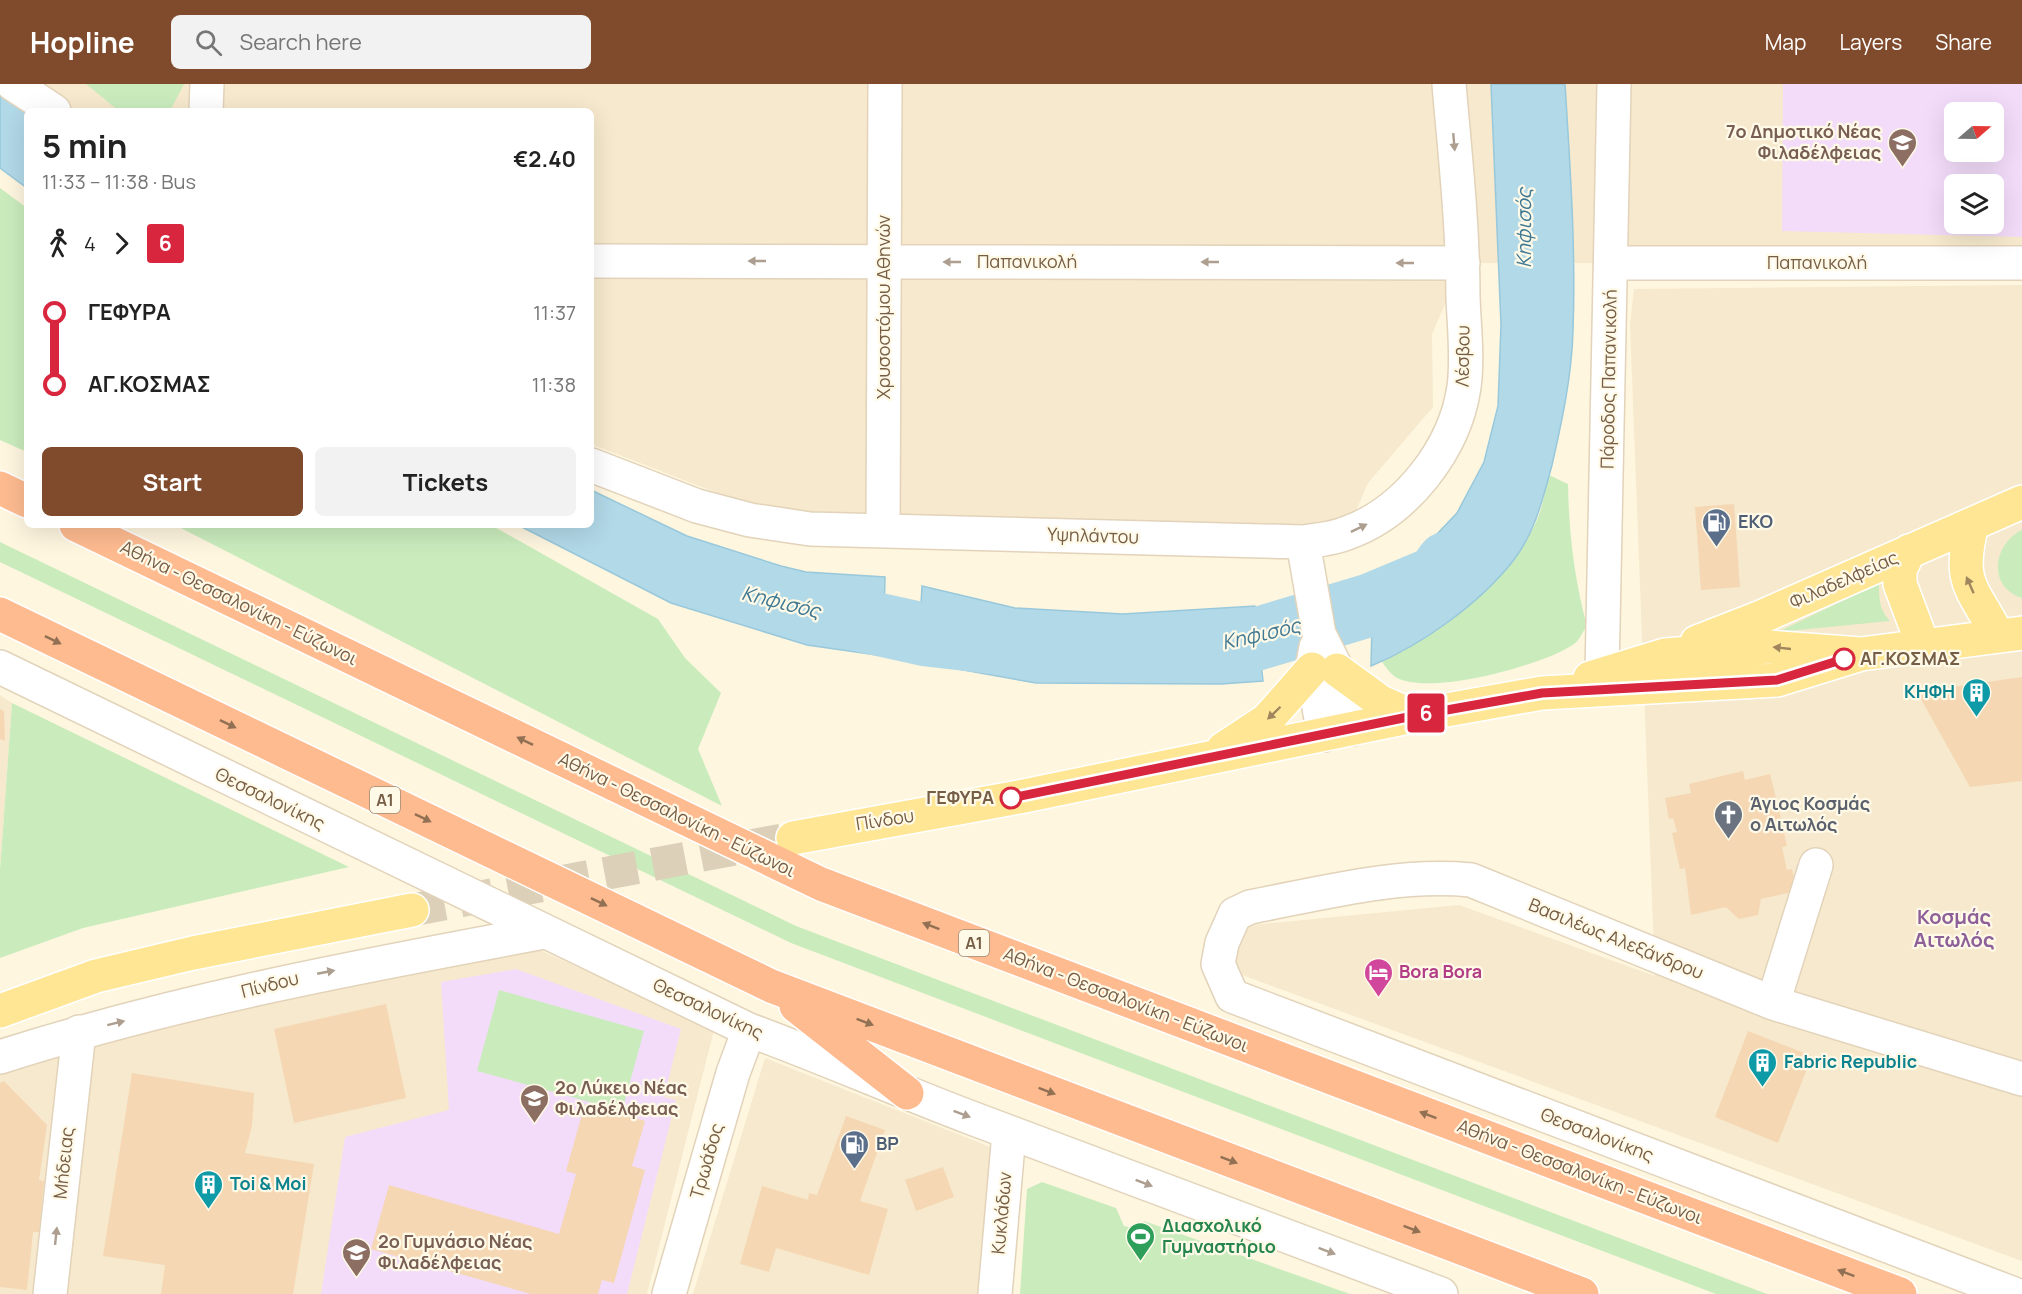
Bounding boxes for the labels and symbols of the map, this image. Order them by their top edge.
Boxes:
north arrow [1944,102,2004,162]
place label: 7ο Δημοτικό Νέας Φιλαδέλφειας [1726,119,1881,164]
school or university icon: 7ο Δημοτικό Νέας Φιλαδέλφειας [1886,126,1918,168]
one-way arrow [1449,133,1459,152]
water label: Κηφισός [1510,186,1537,268]
street label: Χρυσοστόμου Αθηνών [871,215,895,399]
street label: Παπανικολή [977,249,1077,273]
street label: Παπανικολή [1767,250,1867,274]
one-way arrow [747,256,766,266]
one-way arrow [942,257,961,267]
one-way arrow [1200,257,1219,267]
one-way arrow [1395,258,1414,268]
street label: Πάροδος Παπανικολή [1594,289,1622,469]
street label: Λέσβου [1449,325,1475,387]
fuel station icon: EKO [1701,506,1733,548]
place label: EKO [1738,509,1773,533]
street label: Υψηλάντου [1047,521,1139,549]
one-way arrow [1350,523,1367,532]
street label: Αθήνα - Θεσσαλονίκη - Εύζωνοι [117,534,362,670]
street label: Φιλαδελφείας [1786,544,1902,614]
one-way arrow [1965,577,1974,594]
water label: Κηφισός [739,579,825,625]
water label: Κηφισός [1219,611,1305,656]
one-way arrow [44,635,61,644]
one-way arrow [1772,644,1791,653]
place label: ΑΓ.ΚΟΣΜΑΣ [1860,646,1960,670]
marker: ΑΓ.ΚΟΣΜΑΣ [1833,648,1855,670]
building icon: ΚΗΦΗ [1960,676,1992,718]
place label: ΚΗΦΗ [1904,679,1955,703]
line badge: 6 [1406,694,1446,732]
one-way arrow [1266,706,1281,720]
one-way arrow [220,720,237,729]
one-way arrow [516,736,533,745]
street label: Αθήνα - Θεσσαλονίκη - Εύζωνοι [555,746,800,882]
street label: Θεσσαλονίκης [212,761,329,835]
place label: ΓΕΦΥΡΑ [926,785,994,809]
road number: Α1 [370,787,400,813]
marker: ΓΕΦΥΡΑ [1000,787,1022,809]
place label: Άγιος Κοσμάς ο Αιτωλός [1750,791,1870,836]
church icon: Άγιος Κοσμάς ο Αιτωλός [1713,798,1745,840]
street label: Πίνδου [854,803,916,835]
one-way arrow [414,812,432,822]
street label: Βασιλέως Αλεξάνδρου [1525,892,1707,984]
one-way arrow [590,898,607,907]
district label: Κοσμάς Αιτωλός [1914,903,1994,953]
one-way arrow [922,921,940,931]
road number: Α1 [959,930,989,956]
street label: Αθήνα - Θεσσαλονίκη - Εύζωνοι [1000,941,1252,1057]
hotel icon: Bora Bora [1362,956,1394,998]
place label: Bora Bora [1399,959,1482,983]
street label: Πίνδου [238,965,301,1003]
one-way arrow [317,967,336,976]
street label: Θεσσαλονίκης [649,972,768,1044]
one-way arrow [107,1017,126,1027]
one-way arrow [856,1017,874,1027]
building icon: Fabric Republic [1747,1046,1779,1088]
place label: Fabric Republic [1784,1049,1917,1073]
place label: 2ο Λύκειο Νέας Φιλαδέλφειας [555,1075,687,1120]
school or university icon: 2ο Λύκειο Νέας Φιλαδέλφειας [518,1082,550,1124]
one-way arrow [1038,1087,1056,1096]
street label: Θεσσαλονίκης [1537,1102,1657,1167]
one-way arrow [1419,1109,1437,1119]
one-way arrow [953,1110,971,1120]
street label: Αθήνα - Θεσσαλονίκη - Εύζωνοι [1454,1113,1706,1229]
street label: Τρωάδος [684,1120,728,1201]
street label: Μήδειας [47,1126,79,1200]
fuel station icon: BP [839,1128,871,1170]
place label: BP [876,1131,899,1155]
one-way arrow [1220,1156,1238,1165]
building icon: Toi & Moi [193,1168,225,1210]
place label: Toi & Moi [230,1171,306,1195]
street label: Κυκλάδων [985,1171,1017,1255]
one-way arrow [1136,1178,1154,1188]
place label: Διασχολικό Γυμναστήριο [1162,1213,1276,1258]
sports icon: Διασχολικό Γυμναστήριο [1125,1220,1157,1262]
one-way arrow [1403,1224,1421,1234]
one-way arrow [52,1226,61,1245]
place label: 2ο Γυμνάσιο Νέας Φιλαδέλφειας [378,1229,532,1274]
school or university icon: 2ο Γυμνάσιο Νέας Φιλαδέλφειας [341,1236,373,1278]
one-way arrow [1318,1247,1336,1257]
one-way arrow [1837,1268,1855,1278]

